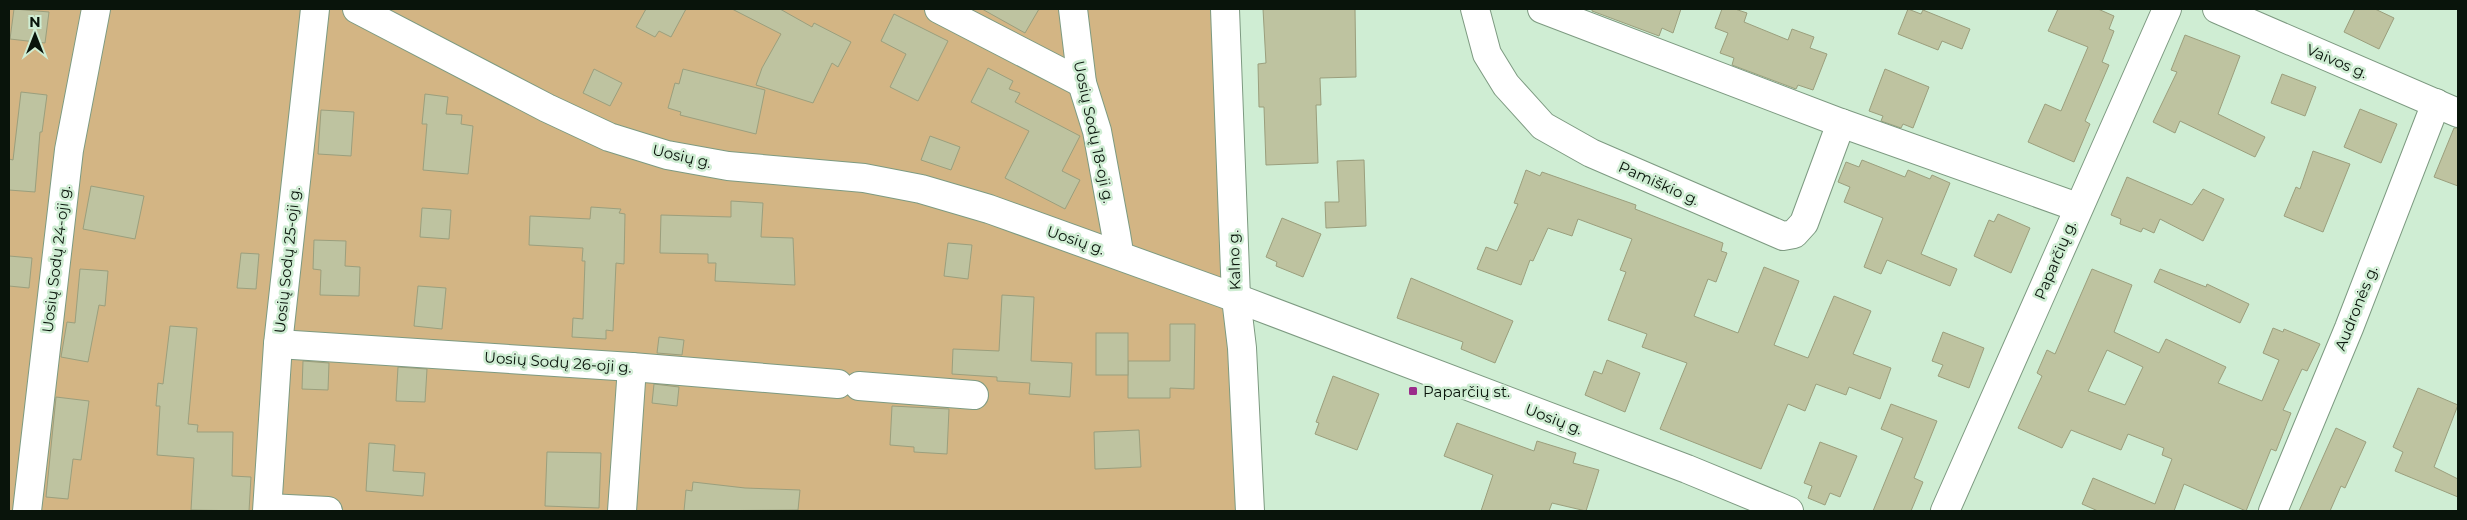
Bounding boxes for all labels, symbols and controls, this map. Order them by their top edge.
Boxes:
north arrow [10,10,60,60]
text: N [29,13,41,31]
street label: Vaivos g. [2304,40,2370,82]
street label: Uosių Sodų 18-oji g. [1070,59,1118,205]
street label: Uosių g. [651,140,713,172]
street label: Pamiškio g. [1616,157,1702,209]
street label: Uosių Sodų 24-oji g. [38,184,74,334]
street label: Uosių Sodų 25-oji g. [270,186,304,334]
street label: Paparčių g. [2030,218,2080,302]
street label: Uosių g. [1044,221,1108,259]
street label: Kalno g. [1223,230,1245,290]
street label: Audronės g. [2330,263,2382,353]
street label: Uosių Sodų 26-oji g. [484,347,632,377]
place label: Paparčių st. [1423,382,1510,401]
marker: Paparčių st. [1407,385,1419,397]
street label: Uosių g. [1523,399,1585,439]

